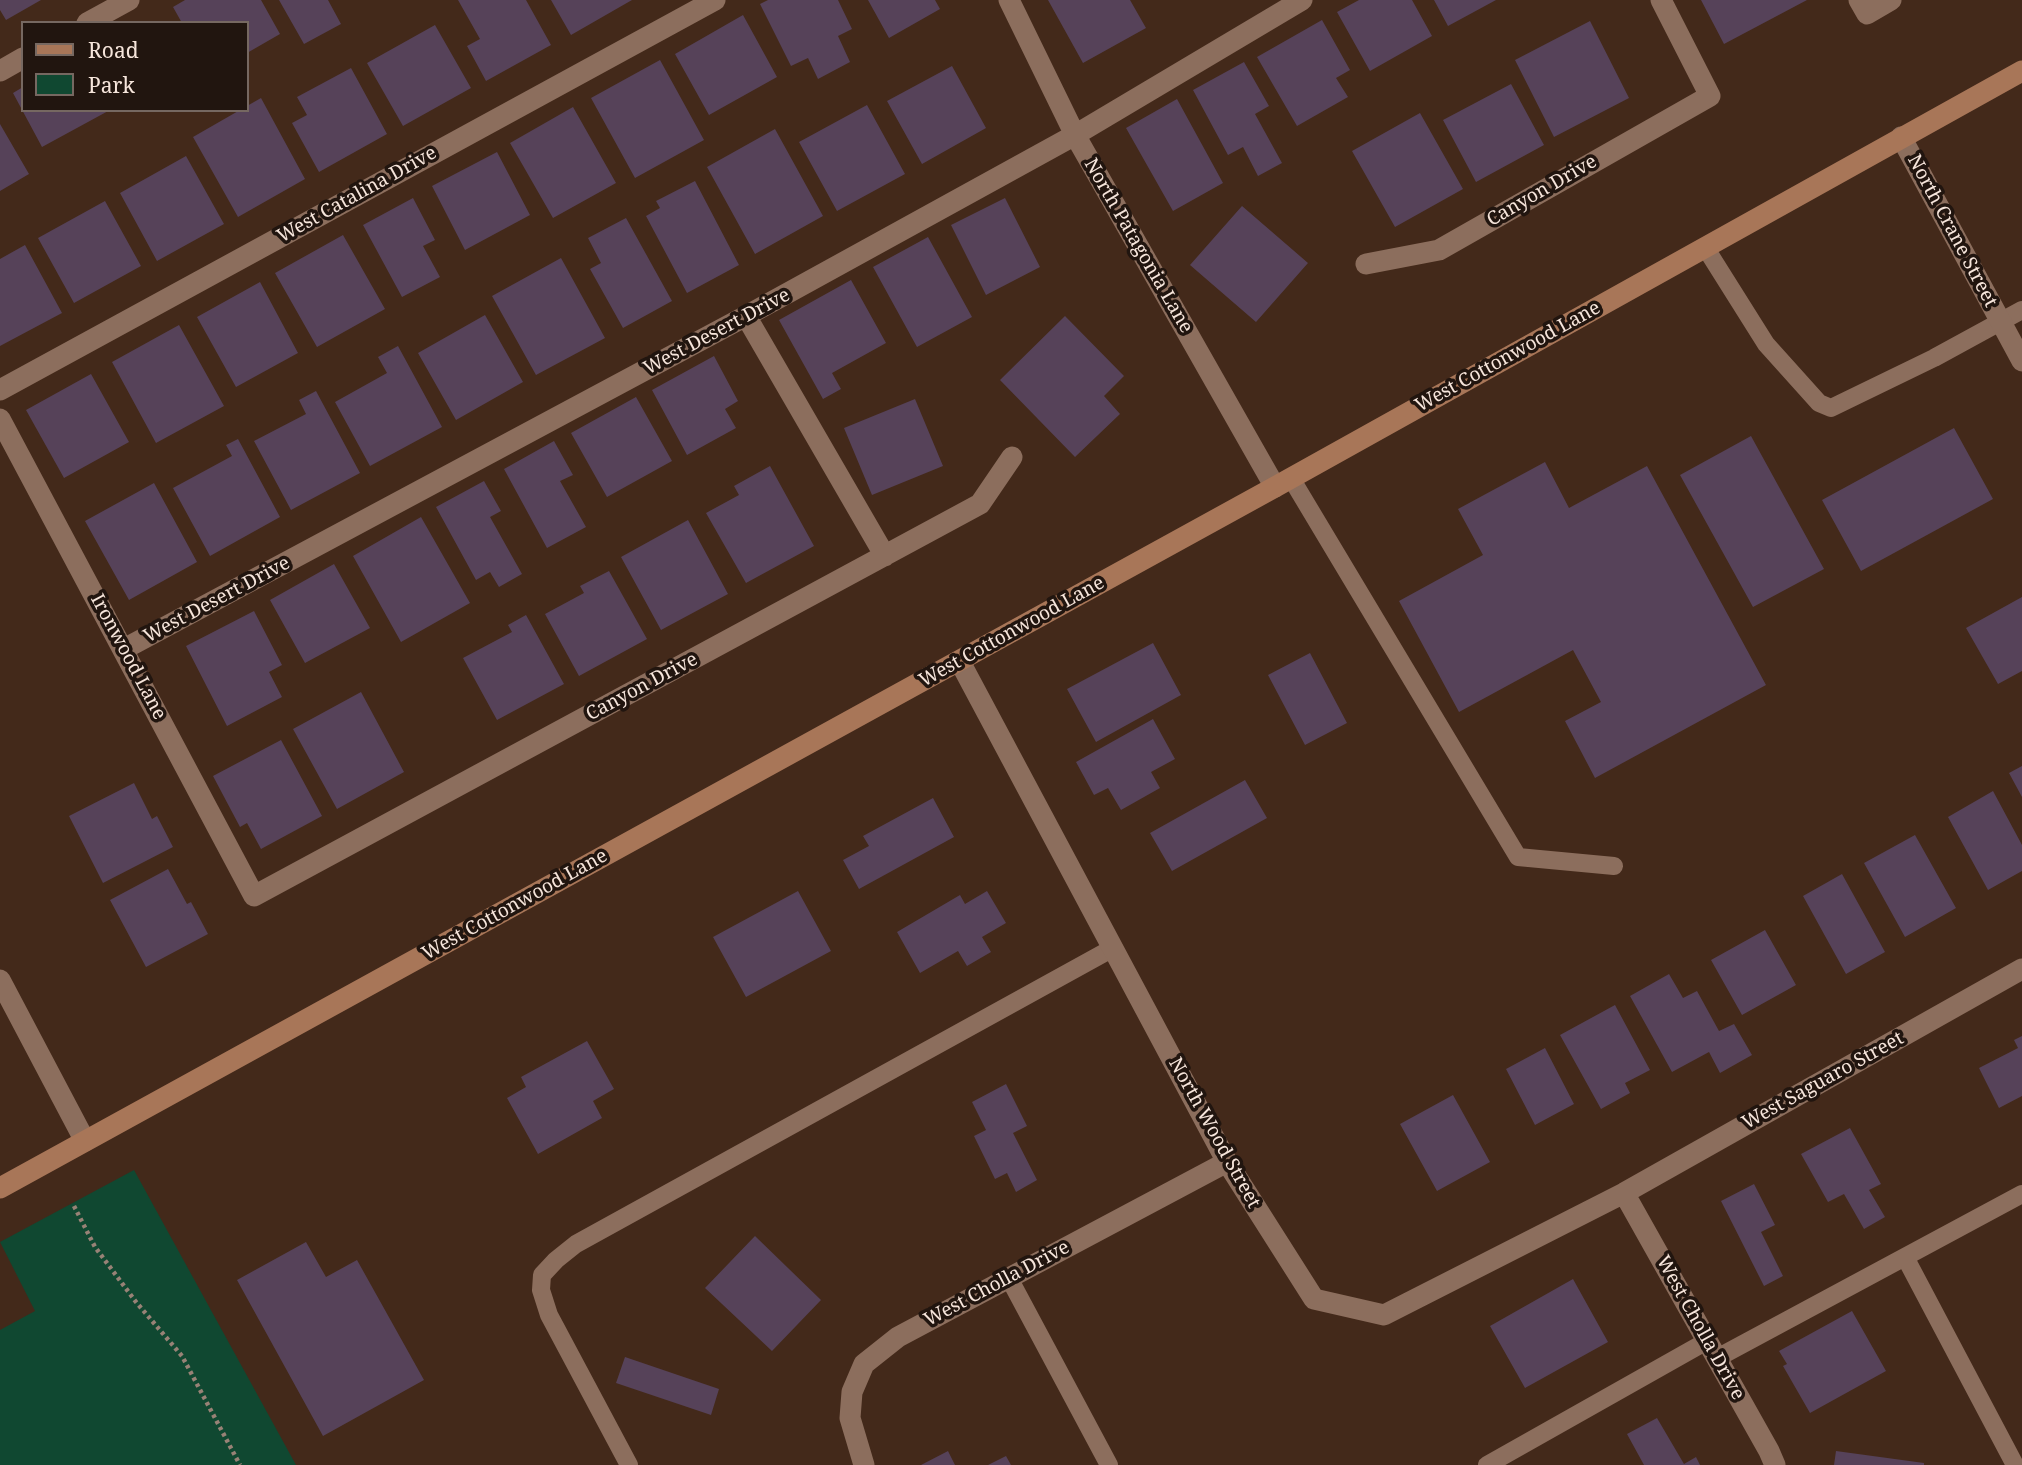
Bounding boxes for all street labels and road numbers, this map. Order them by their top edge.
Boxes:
street label: West Catalina Drive [273,142,441,248]
street label: Canyon Drive [1483,150,1601,232]
street label: North Crane Street [1902,151,2002,311]
street label: North Patagonia Lane [1079,155,1197,337]
street label: West Desert Drive [640,284,794,380]
street label: West Cottonwood Lane [1411,297,1605,417]
street label: West Desert Drive [140,552,294,648]
street label: West Cottonwood Lane [915,572,1109,692]
street label: Ironwood Lane [85,590,171,724]
street label: Canyon Drive [582,648,702,726]
street label: West Cottonwood Lane [418,845,612,965]
street label: West Saguaro Street [1738,1027,1908,1135]
street label: North Wood Street [1163,1054,1265,1212]
street label: West Cholla Drive [920,1236,1074,1332]
street label: West Cholla Drive [1651,1252,1749,1404]

